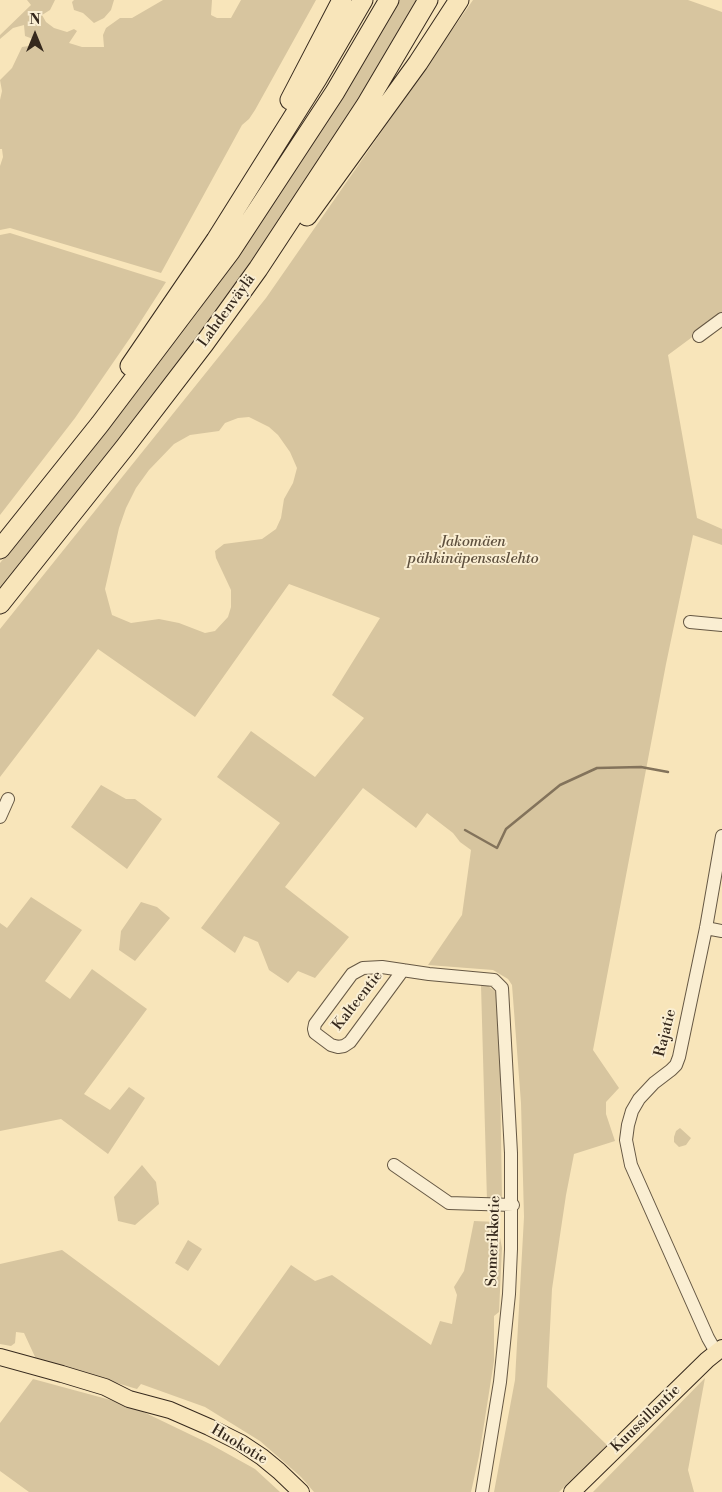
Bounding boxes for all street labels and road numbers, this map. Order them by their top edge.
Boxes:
street label: Lahdenväylä [195,271,259,351]
street label: Kalteentie [329,968,387,1034]
street label: Rajatie [651,1007,681,1059]
street label: Somerikkotie [483,1195,505,1287]
street label: Kuussillantie [608,1381,684,1457]
street label: Huokotie [207,1421,271,1469]

